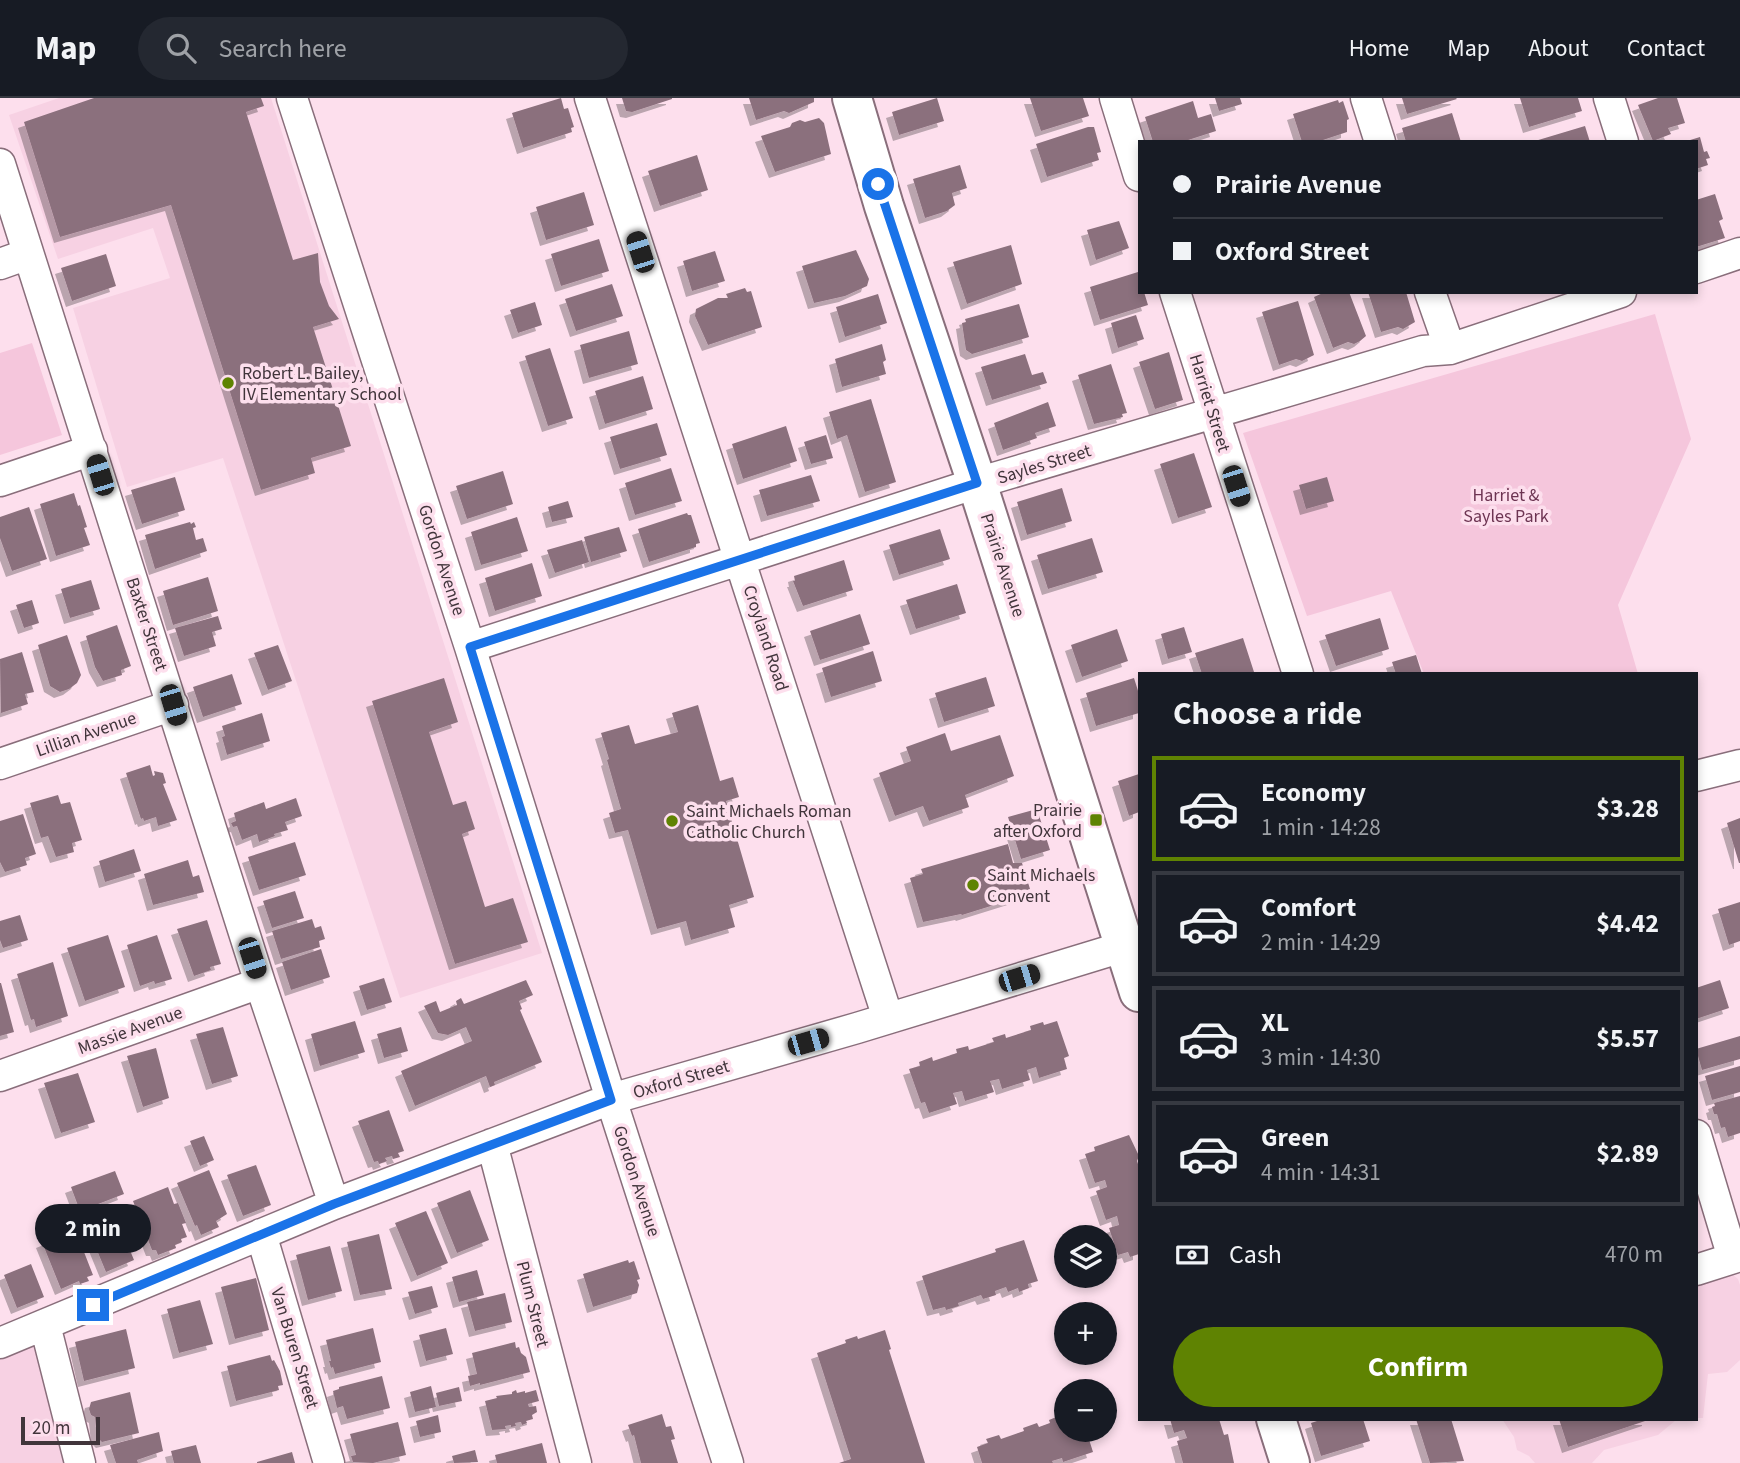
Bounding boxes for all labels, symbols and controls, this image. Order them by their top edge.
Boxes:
search box [138,17,628,80]
text: Map [35,25,96,72]
icon: search [162,29,200,67]
text: Search here [218,30,347,67]
text: Home [1349,31,1409,66]
text: Map [1447,31,1490,66]
text: About [1528,31,1589,66]
text: Contact [1627,31,1705,66]
text: Prairie Avenue [1215,166,1382,203]
route start [862,168,894,200]
car [624,229,657,275]
text: Oxford Street [1215,233,1369,270]
street label: Harriet Street [1183,351,1236,455]
place label: Robert L. Bailey, IV Elementary School [242,361,402,407]
marker: Robert L. Bailey, IV Elementary School [220,375,236,391]
street label: Sayles Street [994,438,1094,491]
car [84,452,117,498]
car [1220,463,1253,509]
park label: Harriet & Sayles Park [1463,483,1549,529]
street label: Gordon Avenue [412,501,471,619]
street label: Prairie Avenue [974,510,1031,621]
street label: Baxter Street [120,574,173,674]
street label: Croyland Road [737,582,794,694]
car [157,682,190,728]
text: Choose a ride [1173,691,1362,737]
street label: Lillian Avenue [33,706,140,763]
text: Economy [1261,774,1366,811]
icon: car [1177,777,1240,840]
text: $3.28 [1596,790,1659,827]
place label: Prairie after Oxford [993,798,1082,844]
place label: Saint Michaels Roman Catholic Church [686,799,852,845]
text: 1 min · 14:28 [1261,811,1381,844]
marker: Prairie after Oxford [1088,812,1104,828]
marker: Saint Michaels Roman Catholic Church [664,813,680,829]
place label: Saint Michaels Convent [987,863,1095,909]
marker: Saint Michaels Convent [965,877,981,893]
text: Comfort [1261,889,1356,926]
icon: car [1177,892,1240,955]
text: $4.42 [1596,905,1659,942]
text: 2 min · 14:29 [1261,926,1381,959]
car [236,935,269,981]
car [996,962,1043,994]
street label: Massie Avenue [74,1000,186,1061]
text: XL [1261,1004,1289,1041]
icon: car [1177,1007,1240,1070]
text: $5.57 [1596,1020,1659,1057]
car [785,1026,832,1058]
text: 3 min · 14:30 [1261,1041,1381,1074]
street label: Oxford Street [630,1054,732,1105]
text: Green [1261,1119,1329,1156]
street label: Gordon Avenue [607,1122,666,1240]
icon: car [1177,1122,1240,1185]
text: $2.89 [1596,1135,1659,1172]
text: 4 min · 14:31 [1261,1156,1381,1189]
callout: 2 min [35,1204,151,1252]
text: 2 min [65,1212,121,1245]
map controls [1054,1225,1117,1442]
button: layers [1054,1225,1117,1288]
icon: cash [1173,1236,1211,1274]
text: Cash [1229,1236,1282,1273]
text: 470 m [1605,1238,1663,1271]
street label: Plum Street [510,1258,555,1350]
street label: Van Buren Street [264,1285,325,1412]
route end [77,1289,109,1321]
button: + [1054,1302,1117,1365]
button: Confirm [1173,1327,1663,1407]
button: − [1054,1379,1117,1442]
scale bar [21,1414,100,1446]
text: 20 m [32,1415,70,1442]

